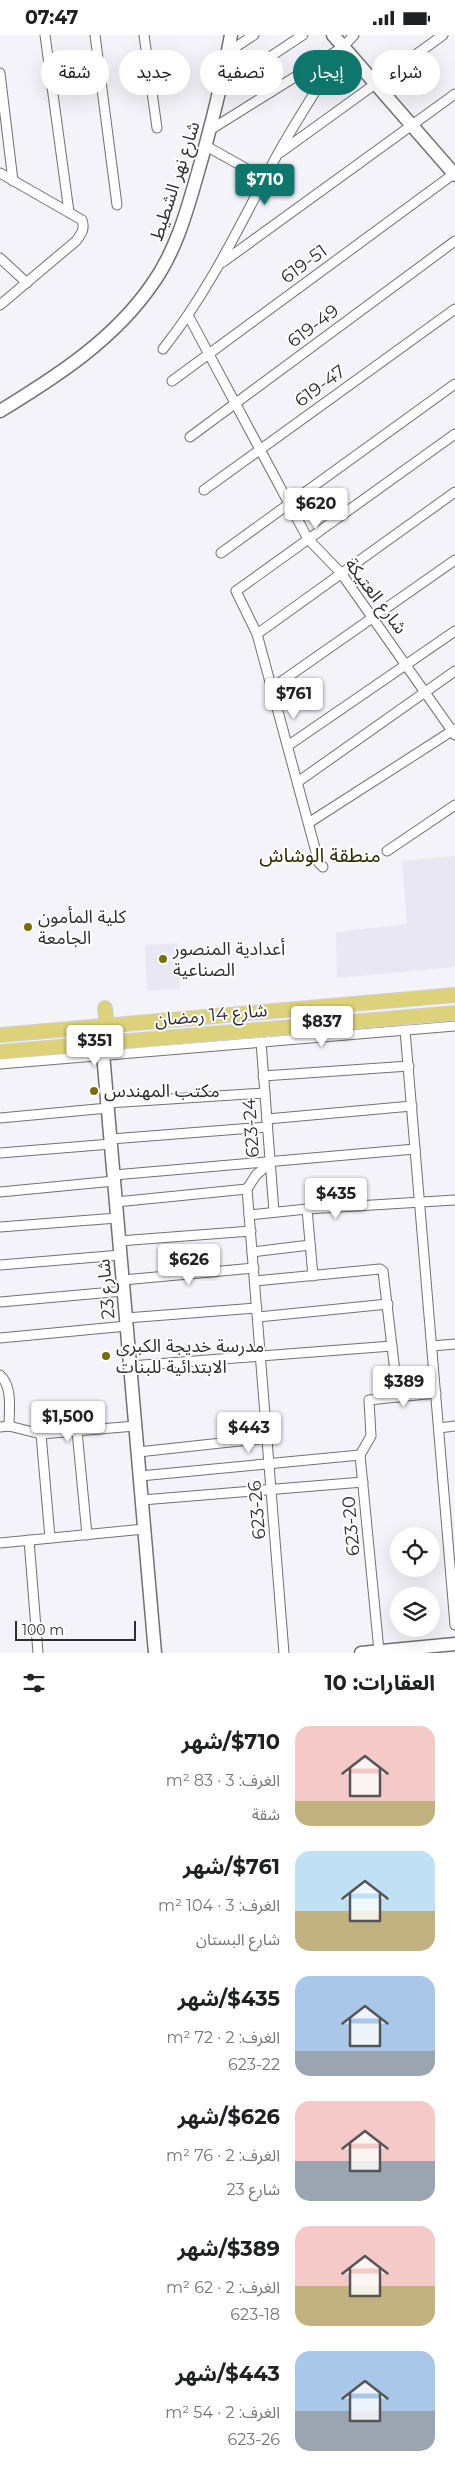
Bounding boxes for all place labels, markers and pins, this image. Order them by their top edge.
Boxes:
pin: $710 [235,163,295,206]
pin: $620 [286,487,346,530]
pin: $761 [264,677,324,720]
place label: كلية المأمون الجامعة [38,906,126,949]
marker: كلية المأمون الجامعة [22,921,34,933]
place label: أعدادية المنصور الصناعية [172,938,285,981]
marker: أعدادية المنصور الصناعية [157,953,169,965]
pin: $837 [292,1005,352,1048]
pin: $351 [65,1025,125,1067]
place label: مكتب المهندس [104,1080,220,1102]
marker: مكتب المهندس [88,1085,100,1097]
pin: $435 [306,1177,366,1220]
pin: $626 [159,1243,219,1286]
place label: مدرسة خديجة الكبرى الابتدائية للبنات [116,1335,264,1378]
marker: مدرسة خديجة الكبرى الابتدائية للبنات [100,1350,112,1362]
pin: $389 [374,1365,434,1408]
pin: $1,500 [27,1401,109,1443]
pin: $443 [219,1411,279,1454]

